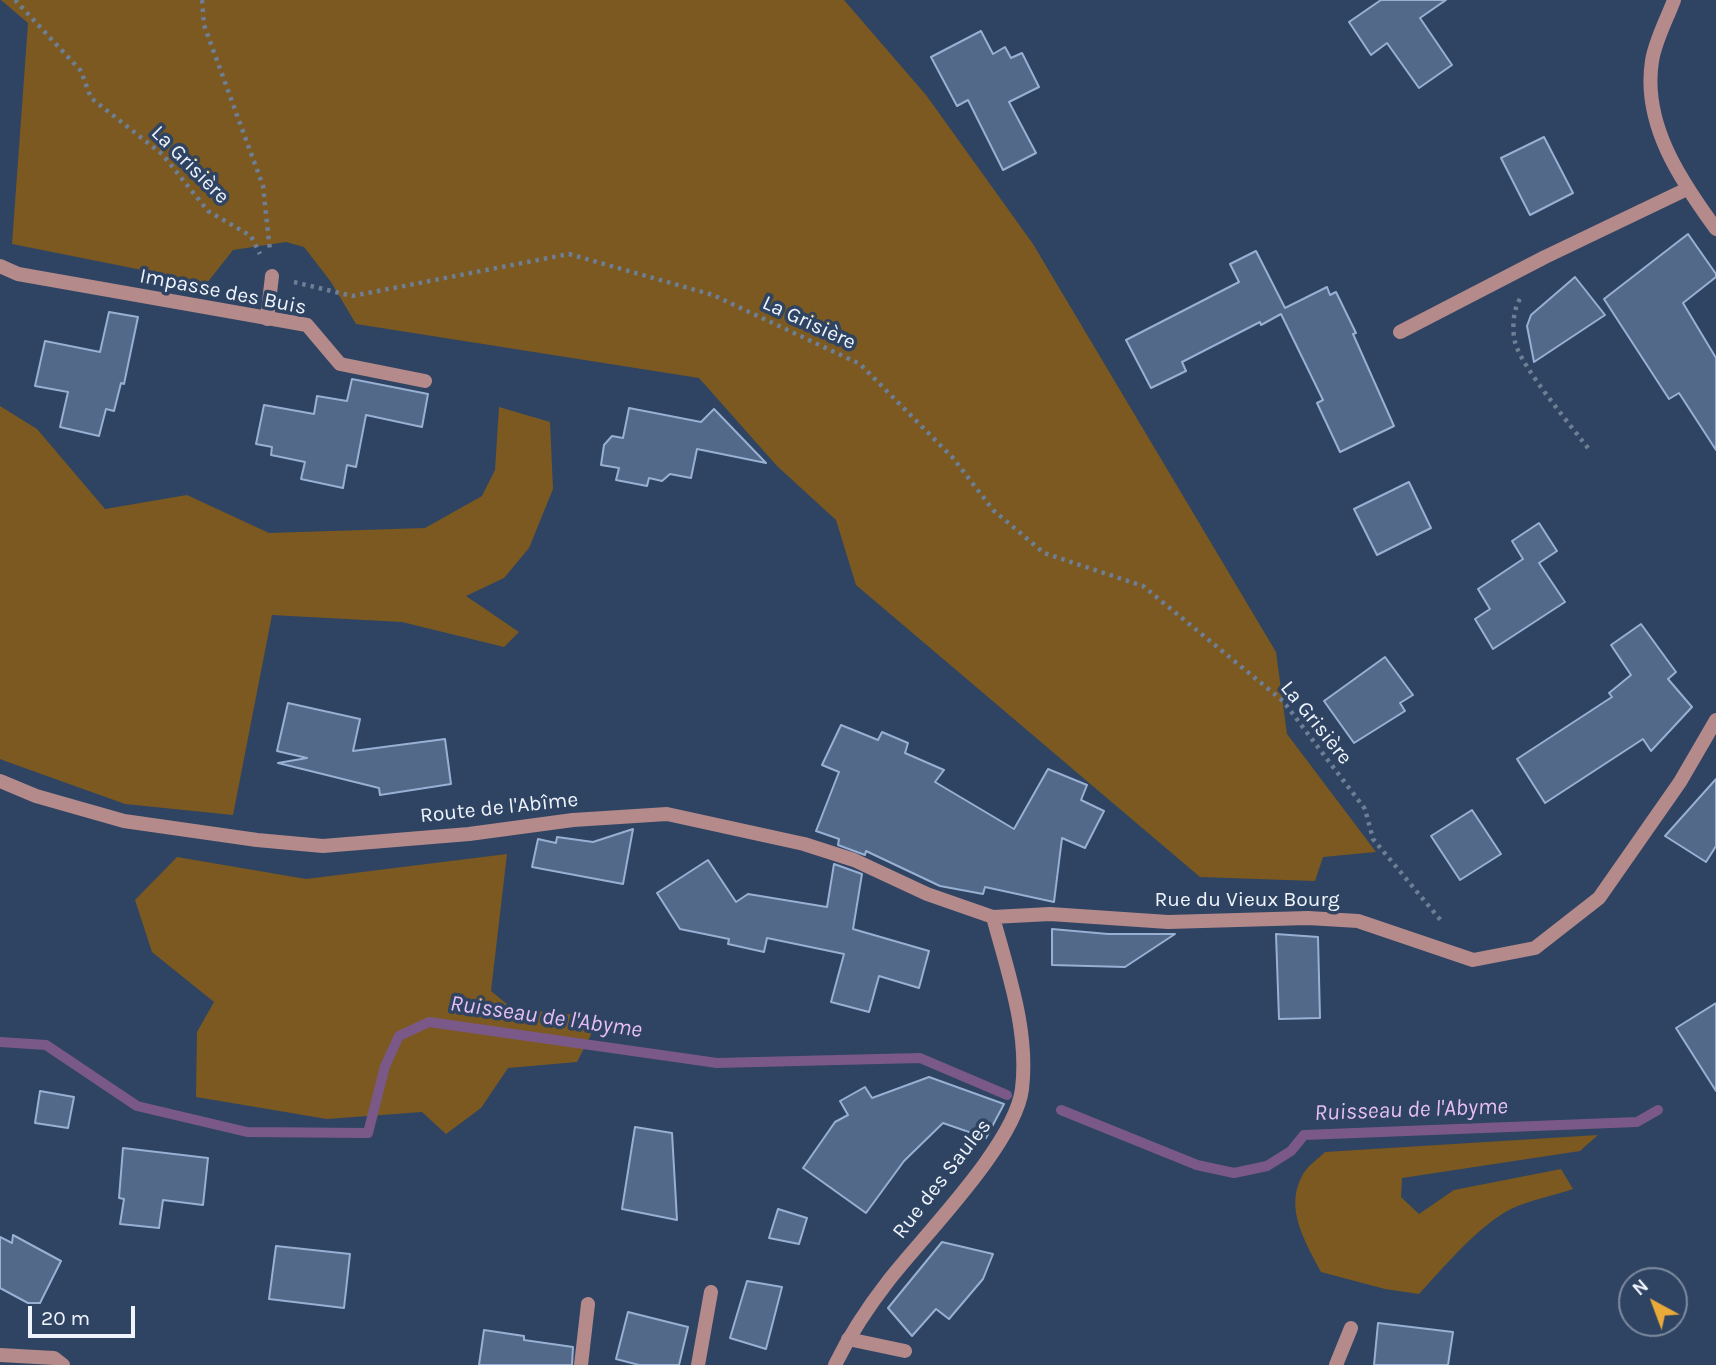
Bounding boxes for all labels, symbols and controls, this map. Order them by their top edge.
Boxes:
street label: La Grisière [146,121,234,209]
street label: Impasse des Buis [137,263,309,321]
street label: La Grisière [758,290,860,356]
street label: La Grisière [1275,676,1357,770]
street label: Route de l'Abîme [419,787,579,829]
street label: Rue du Vieux Bourg [1154,887,1340,913]
water label: Ruisseau de l'Abyme [448,990,644,1044]
water label: Ruisseau de l'Abyme [1314,1093,1508,1127]
street label: Rue des Saules [887,1114,997,1244]
north arrow [1618,1267,1688,1337]
text: N [1628,1275,1653,1300]
scale bar [32,1292,138,1336]
text: 20 m [41,1306,90,1330]

